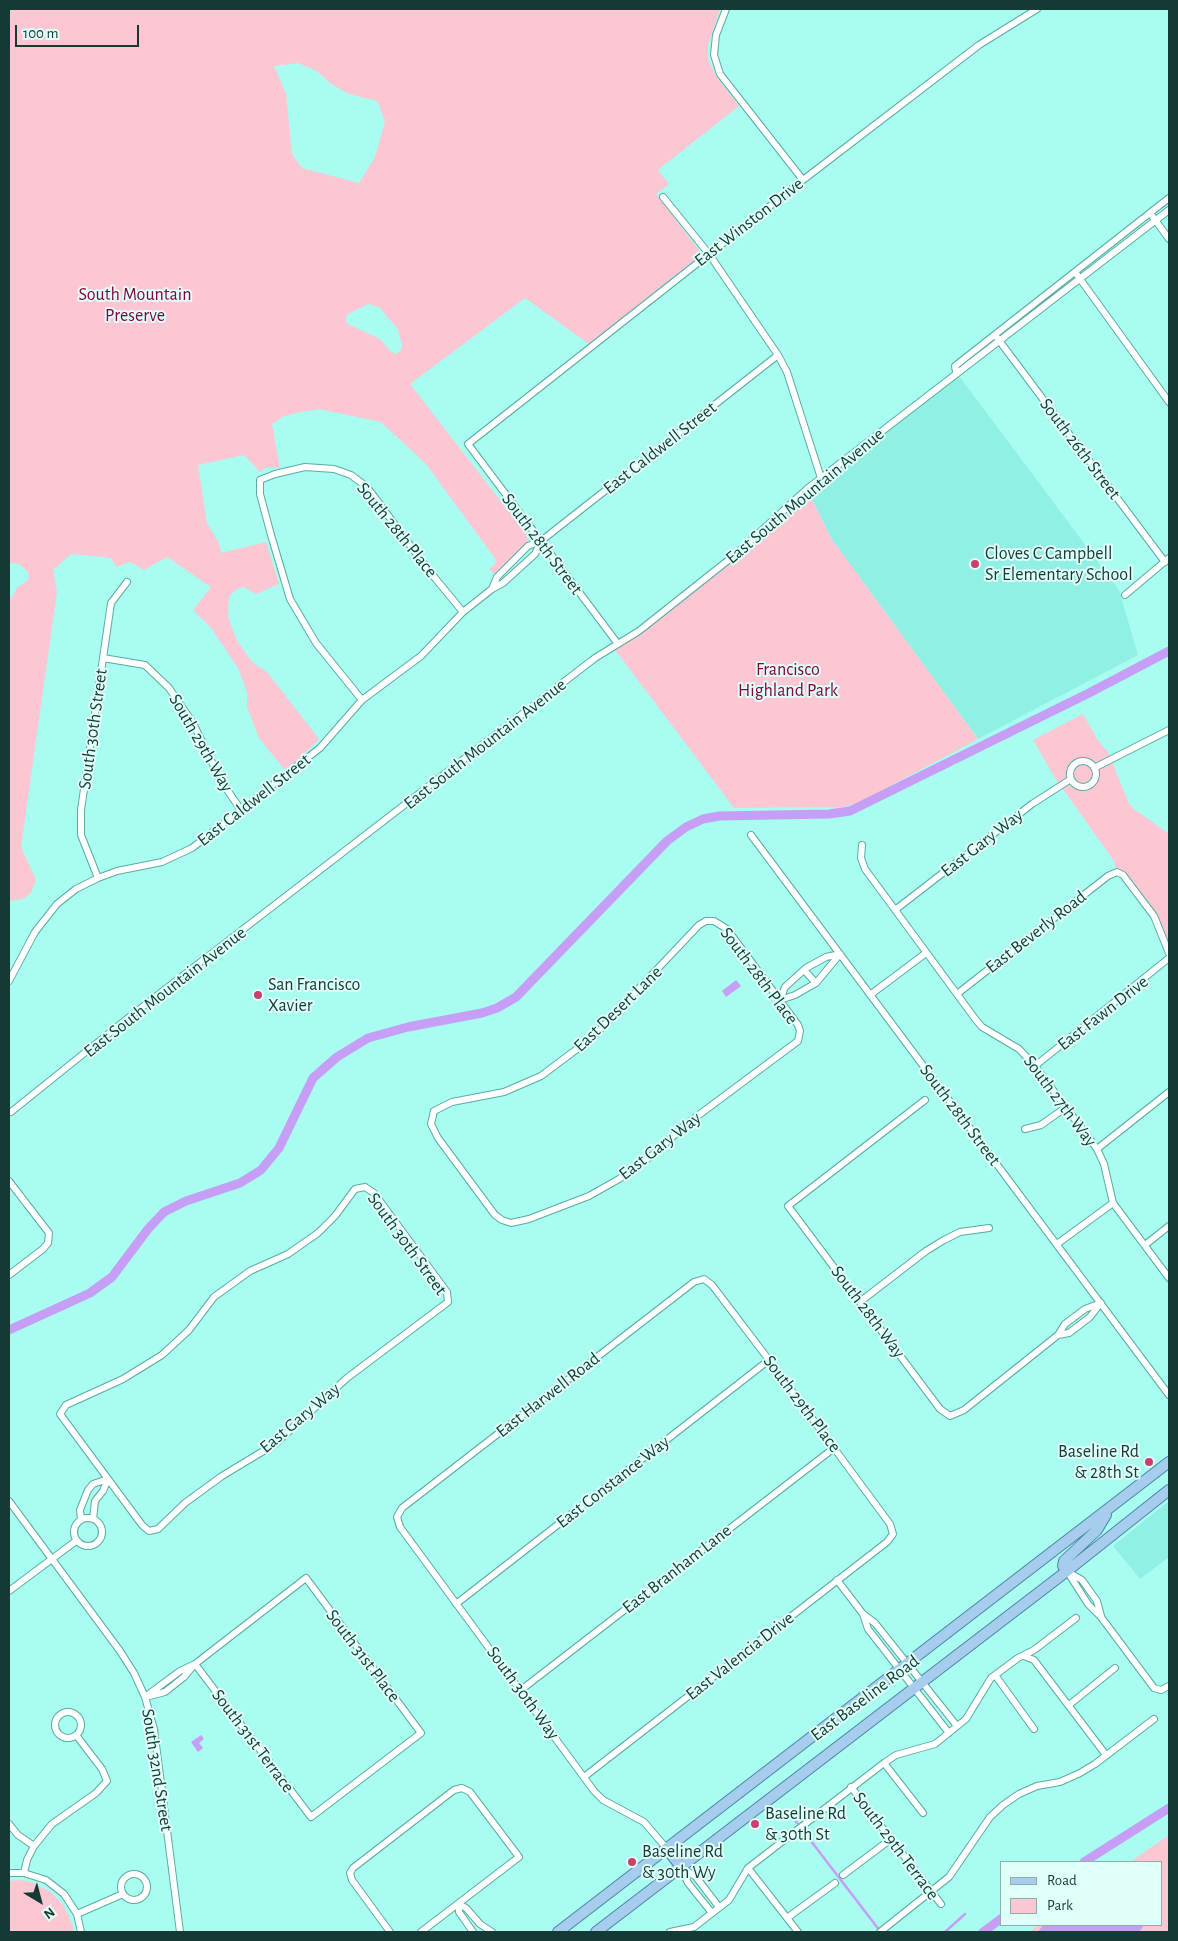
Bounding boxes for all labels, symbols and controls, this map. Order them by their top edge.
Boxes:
scale bar [18,15,141,47]
text: 100 m [23,26,58,41]
street label: East Winston Drive [690,173,808,271]
park label: South Mountain Preserve [79,284,191,326]
street label: South 26th Street [1035,394,1125,504]
street label: East Caldwell Street [599,397,721,499]
street label: East South Mountain Avenue [721,423,889,569]
street label: South 28th Place [352,478,442,582]
street label: South 28th Street [497,489,587,599]
place label: Cloves C Campbell Sr Elementary School [985,543,1133,586]
marker: Cloves C Campbell Sr Elementary School [969,558,981,570]
park label: Francisco Highland Park [738,659,838,702]
street label: South 30th Street [74,667,112,791]
street label: East South Mountain Avenue [399,674,571,814]
street label: South 29th Way [164,690,238,796]
street label: East Caldwell Street [193,749,315,851]
street label: East Gary Way [937,804,1027,882]
street label: East Beverly Road [981,886,1091,978]
street label: East South Mountain Avenue [79,922,251,1062]
street label: South 28th Place [715,923,803,1029]
street label: East Desert Lane [569,961,667,1057]
street label: East Fawn Drive [1053,971,1153,1055]
place label: San Francisco Xavier [268,974,360,1016]
marker: San Francisco Xavier [252,989,264,1001]
street label: South 27th Way [1019,1051,1101,1151]
street label: South 28th Street [915,1060,1005,1170]
street label: East Gary Way [615,1107,705,1185]
street label: South 30th Street [363,1188,451,1300]
street label: South 28th Way [826,1262,910,1362]
street label: East Harwell Road [492,1348,604,1442]
street label: South 29th Place [758,1351,846,1457]
street label: East Gary Way [255,1378,345,1458]
street label: East Constance Way [552,1431,674,1533]
place label: Baseline Rd & 28th St [1058,1441,1139,1484]
marker: Baseline Rd & 28th St [1143,1456,1155,1468]
street label: East Branham Lane [618,1520,736,1618]
street label: South 31st Place [321,1605,405,1707]
street label: East Valencia Drive [682,1607,798,1705]
street label: South 30th Way [482,1642,564,1744]
street label: East Baseline Road [807,1650,923,1746]
street label: South 31st Terrace [207,1685,299,1797]
street label: South 32nd Street [137,1707,177,1833]
street label: South 29th Terrace [848,1788,944,1904]
place label: Baseline Rd & 30th St [765,1803,846,1846]
marker: Baseline Rd & 30th St [749,1818,761,1830]
place label: Baseline Rd & 30th Wy [642,1841,723,1884]
marker: Baseline Rd & 30th Wy [626,1856,638,1868]
legend [1000,1861,1163,1926]
text: Road [1047,1873,1077,1888]
north arrow [15,1876,65,1926]
text: Park [1047,1898,1073,1913]
text: N [41,1904,57,1921]

